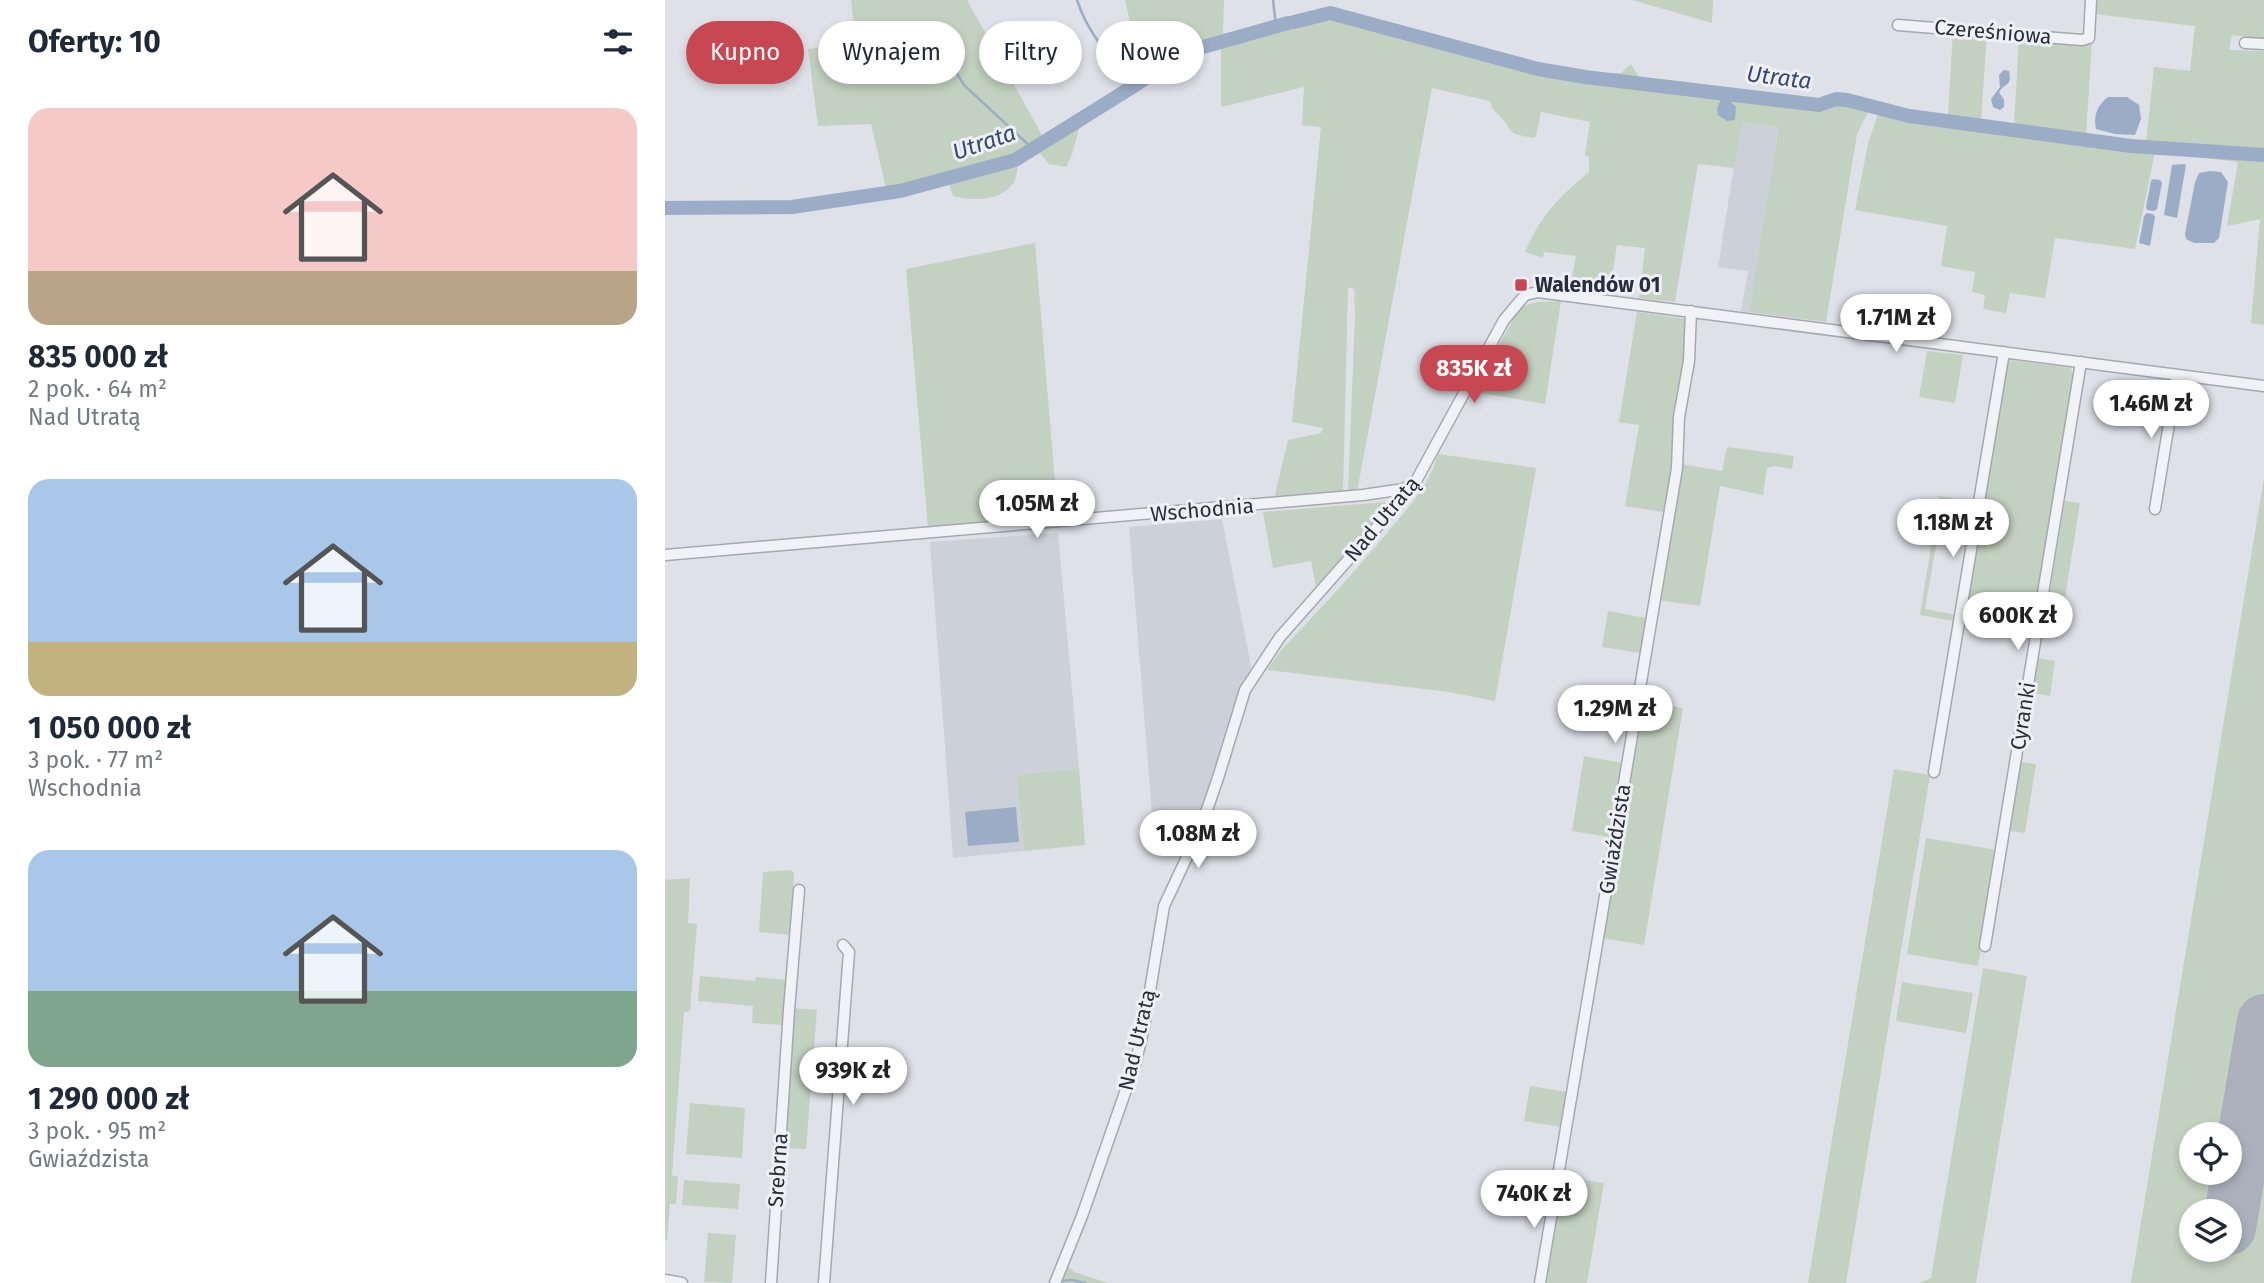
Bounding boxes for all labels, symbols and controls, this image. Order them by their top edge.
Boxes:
street label: Czereśniowa [1933,14,2053,50]
chip: Kupno [686,21,804,84]
chip: Wynajem [818,21,965,84]
chip: Filtry [979,21,1082,84]
chip: Nowe [1096,21,1204,84]
icon: filters [599,23,637,61]
text: Oferty: 10 [28,24,161,60]
water label: Utrata [1745,59,1813,95]
water label: Utrata [949,118,1019,166]
icon: home [270,154,396,280]
place label: Walendów 01 [1535,272,1660,298]
marker: Walendów 01 [1513,277,1529,293]
pin: 1.71M zł [1824,294,1968,354]
text: 1.71M zł [1856,303,1936,331]
text: 835 000 zł [28,339,168,375]
pin: 835K zł [1409,346,1539,405]
text: 835K zł [1436,354,1512,382]
text: 2 pok. · 64 m² [28,375,167,403]
pin: 1.46M zł [2079,380,2223,440]
text: 1.46M zł [2109,389,2193,417]
text: Nad Utratą [28,403,141,431]
street label: Nad Utratą [1339,471,1425,567]
pin: 1.05M zł [965,480,1109,540]
text: 1.05M zł [995,489,1079,517]
street label: Wschodnia [1149,493,1255,527]
pin: 1.18M zł [1881,500,2025,559]
text: 1.18M zł [1913,508,1993,536]
icon: home [270,525,396,651]
pin: 600K zł [1953,592,2083,652]
text: 600K zł [1979,601,2057,629]
street label: Cyranki [2005,680,2041,752]
pin: 1.29M zł [1543,686,1687,745]
text: 1.29M zł [1574,694,1656,722]
text: 1 050 000 zł [28,710,191,746]
text: 3 pok. · 77 m² [28,746,163,774]
text: Wschodnia [28,774,142,802]
street label: Gwiaździsta [1593,782,1637,896]
pin: 1.08M zł [1126,810,1270,870]
text: 1.08M zł [1156,819,1240,847]
icon: home [270,896,396,1022]
street label: Nad Utratą [1113,987,1161,1093]
pin: 939K zł [788,1048,918,1107]
text: 939K zł [815,1056,891,1084]
text: 1 290 000 zł [28,1081,190,1117]
text: 3 pok. · 95 m² [28,1117,166,1145]
map controls [2179,1122,2242,1262]
button: locate [2179,1122,2242,1185]
street label: Srebrna [762,1132,794,1208]
text: Gwiaździsta [28,1145,150,1173]
pin: 740K zł [1469,1170,1599,1230]
text: 740K zł [1497,1179,1571,1207]
button: layers [2179,1199,2242,1262]

